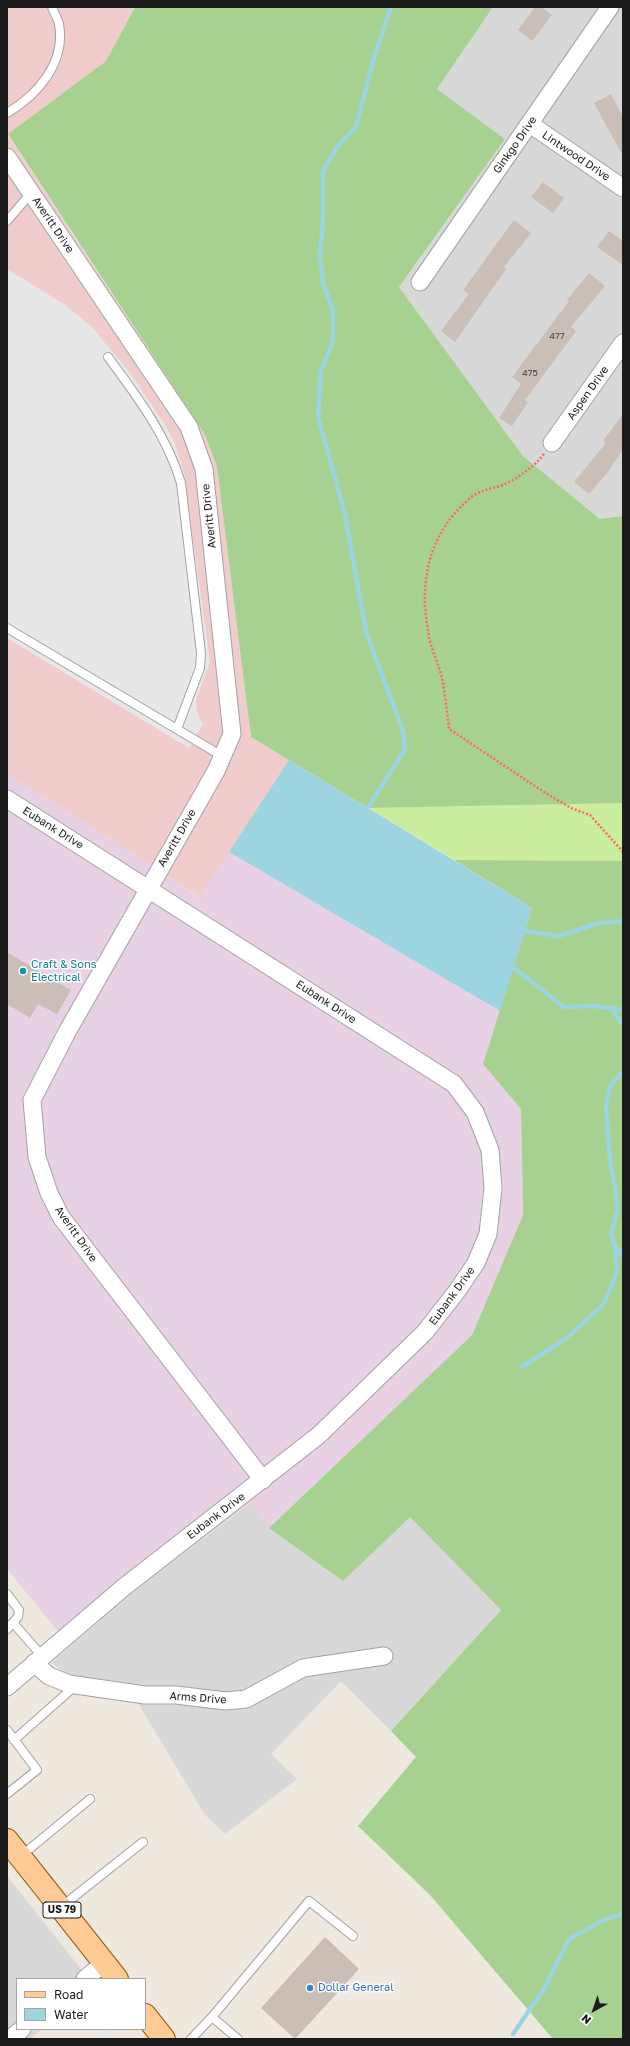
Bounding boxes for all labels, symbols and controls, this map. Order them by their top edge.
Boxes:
street label: Ginkgo Drive [490,114,540,176]
street label: Lintwood Drive [539,128,613,184]
street label: Averitt Drive [29,194,77,256]
house number: 477 [549,331,565,341]
street label: Aspen Drive [565,363,611,423]
house number: 475 [522,368,538,378]
street label: Averitt Drive [199,483,219,549]
street label: Eubank Drive [20,804,86,852]
street label: Averitt Drive [155,807,199,869]
place label: Craft & Sons Electrical [31,958,97,984]
marker: Craft & Sons Electrical [18,966,28,976]
street label: Eubank Drive [293,978,359,1026]
street label: Averitt Drive [52,1204,100,1264]
street label: Eubank Drive [426,1264,478,1328]
street label: Eubank Drive [184,1490,248,1542]
street label: Arms Drive [169,1689,227,1707]
road number: US 79 [43,1902,81,1918]
legend [16,1978,146,2030]
place label: Dollar General [318,1981,394,1995]
marker: Dollar General [305,1983,315,1993]
text: Road [54,1987,83,2002]
north arrow [574,1990,614,2030]
text: Water [54,2007,88,2022]
text: N [579,2012,593,2027]

